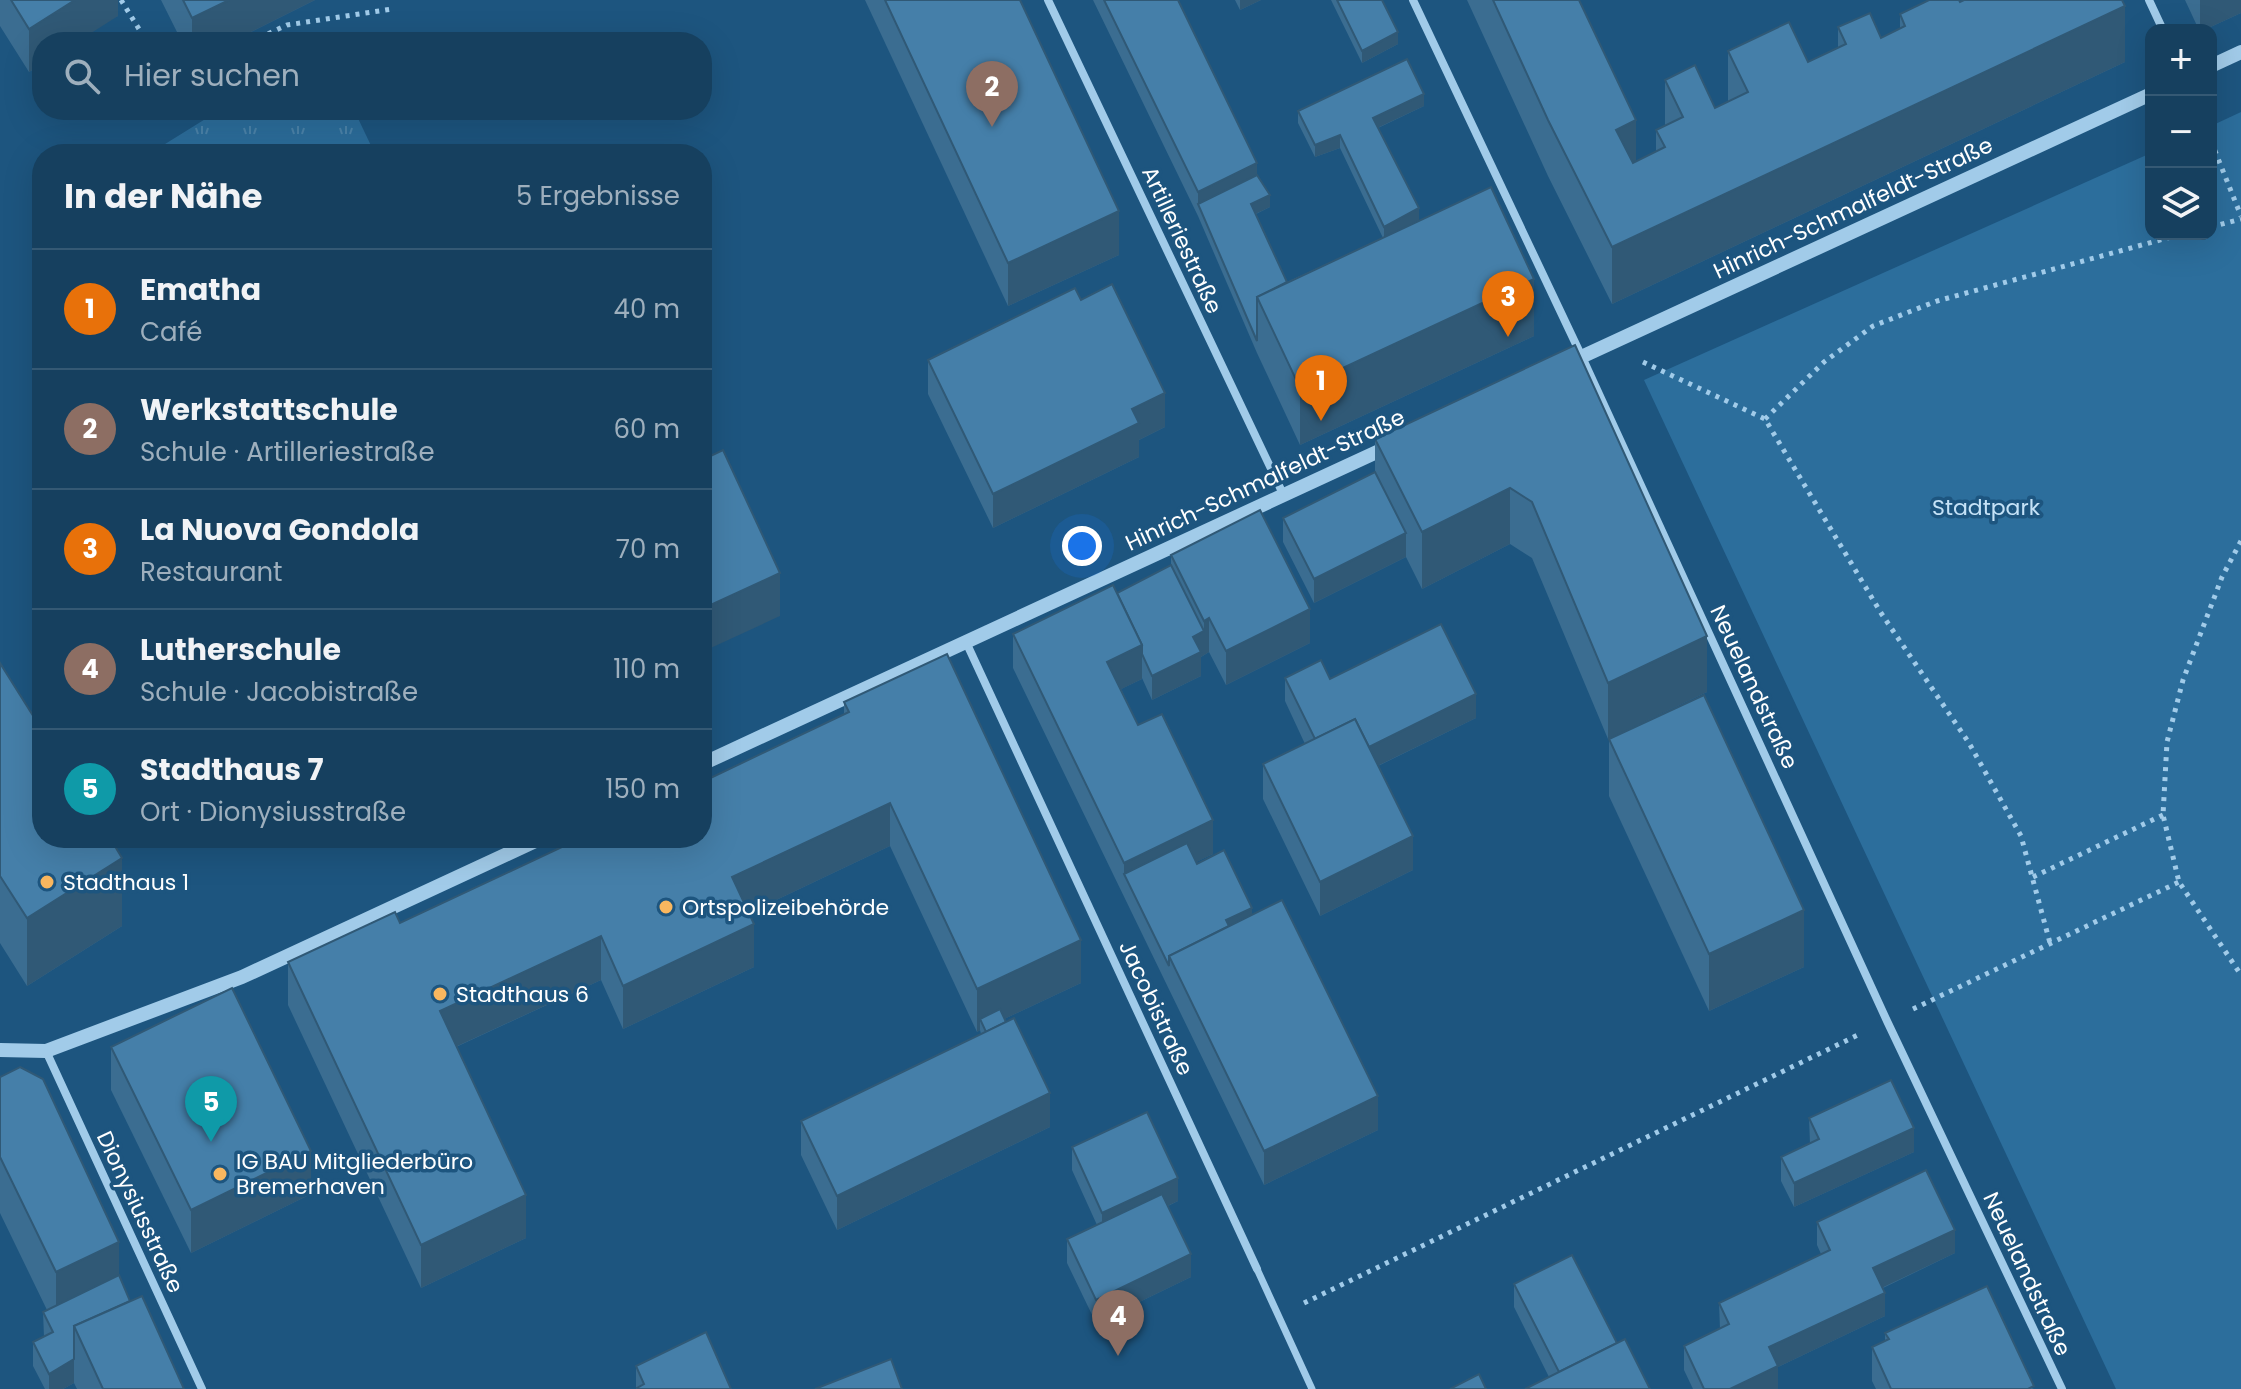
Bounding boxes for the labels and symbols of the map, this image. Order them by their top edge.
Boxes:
pin: 2 [966,61,1018,127]
street label: Hinrich-Schmalfeldt-Straße [1708,129,1998,287]
street label: Artilleriestraße [1134,161,1230,319]
pin: 3 [1482,271,1534,337]
pin: 1 [1295,355,1347,421]
street label: Hinrich-Schmalfeldt-Straße [1120,401,1410,559]
park label: Stadtpark [1932,492,2041,523]
your location [1062,526,1102,566]
street label: Neuelandstraße [1702,600,1806,774]
place label: Stadthaus 1 [63,867,189,898]
marker: Stadthaus 1 [38,873,56,891]
place label: Ortspolizeibehörde [682,892,889,923]
marker: Ortspolizeibehörde [657,898,675,916]
street label: Jacobistraße [1111,936,1201,1080]
place label: Stadthaus 6 [456,979,589,1010]
marker: Stadthaus 6 [431,985,449,1003]
pin: 5 [185,1076,237,1142]
street label: Dionysiusstraße [89,1126,191,1298]
place label: IG BAU Mitgliederbüro Bremerhaven [236,1146,473,1202]
marker: IG BAU Mitgliederbüro Bremerhaven [211,1165,229,1183]
street label: Neuelandstraße [1975,1187,2079,1361]
pin: 4 [1092,1290,1144,1356]

